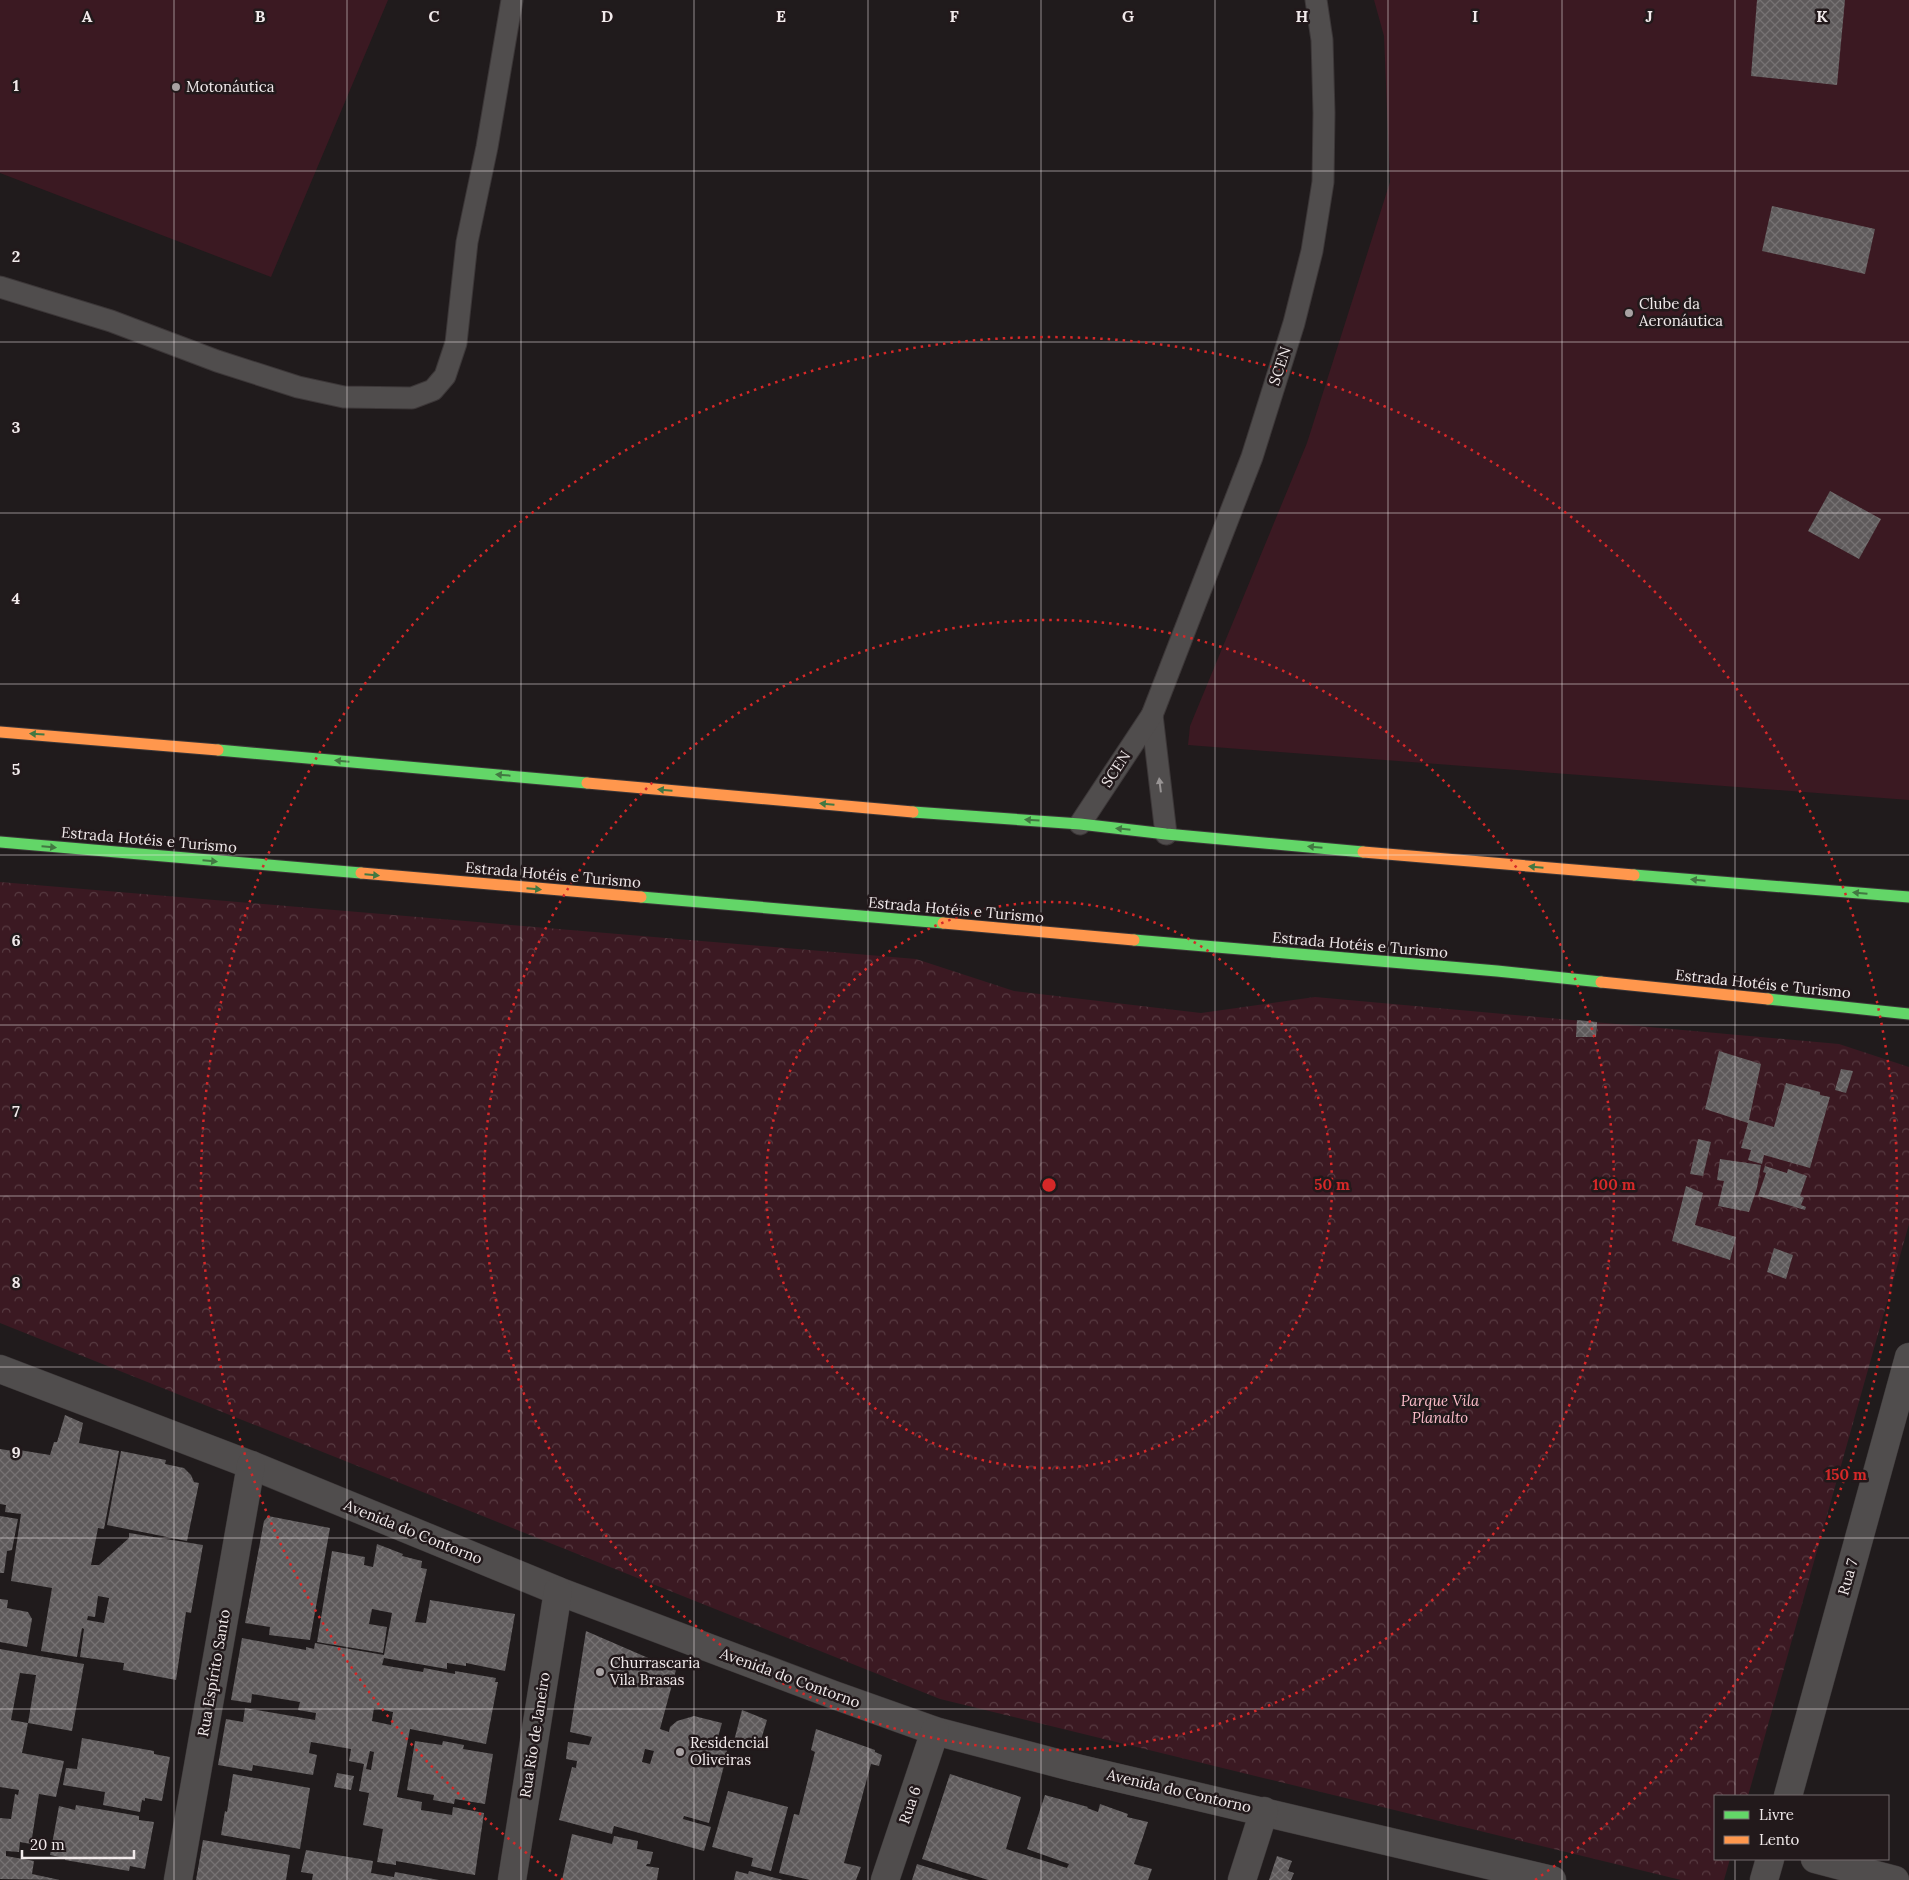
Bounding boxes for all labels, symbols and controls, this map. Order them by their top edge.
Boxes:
text: A [82,6,93,26]
text: B [255,6,266,26]
text: C [428,6,440,26]
text: D [601,6,613,26]
text: E [776,6,786,26]
text: F [949,6,959,26]
text: G [1122,6,1134,26]
text: H [1296,6,1309,26]
text: I [1472,6,1478,26]
text: J [1645,6,1653,26]
text: K [1816,6,1828,26]
text: 1 [13,75,19,95]
place label: Motonáutica [186,77,275,96]
marker: Motonáutica [170,81,182,93]
text: 2 [12,246,20,266]
place label: Clube da Aeronáutica [1638,294,1723,330]
marker: Clube da Aeronáutica [1623,307,1635,319]
street label: SCEN [1264,344,1295,388]
text: 3 [12,417,21,437]
text: 4 [12,588,21,608]
one-way arrow [29,730,45,738]
street label: SCEN [1097,747,1134,791]
one-way arrow [333,756,349,764]
text: 5 [12,759,21,779]
one-way arrow [495,771,511,779]
one-way arrow [1156,777,1164,793]
one-way arrow [657,786,673,794]
one-way arrow [819,800,835,808]
one-way arrow [1024,816,1040,824]
street label: Estrada Hotéis e Turismo [60,822,238,857]
one-way arrow [1115,825,1131,833]
one-way arrow [41,843,57,851]
one-way arrow [1307,843,1323,851]
one-way arrow [203,857,219,865]
street label: Estrada Hotéis e Turismo [464,857,642,892]
one-way arrow [1528,863,1544,871]
one-way arrow [365,871,381,879]
one-way arrow [1690,876,1706,884]
one-way arrow [527,885,543,893]
one-way arrow [1852,889,1868,897]
street label: Estrada Hotéis e Turismo [867,892,1045,927]
street label: Estrada Hotéis e Turismo [1271,927,1449,962]
text: 6 [11,930,21,950]
street label: Estrada Hotéis e Turismo [1674,965,1852,1002]
text: 7 [12,1101,20,1121]
text: 50 m [1314,1175,1350,1194]
text: 100 m [1593,1175,1636,1194]
centre of rings [1040,1176,1058,1194]
text: 8 [11,1272,21,1292]
park label: Parque Vila Planalto [1401,1391,1480,1427]
text: 9 [11,1442,21,1462]
text: 150 m [1825,1465,1867,1484]
street label: Avenida do Contorno [340,1495,485,1568]
street label: Rua 7 [1833,1556,1862,1597]
street label: Rua Espírito Santo [193,1608,234,1738]
street label: Avenida do Contorno [717,1643,863,1712]
place label: Churrascaria Vila Brasas [609,1653,700,1689]
marker: Churrascaria Vila Brasas [594,1666,606,1678]
street label: Rua Rio de Janeiro [515,1670,554,1799]
place label: Residencial Oliveiras [690,1733,769,1769]
marker: Residencial Oliveiras [674,1746,686,1758]
street label: Avenida do Contorno [1104,1764,1253,1816]
street label: Rua 6 [894,1783,925,1826]
legend [1714,1795,1889,1860]
text: Livre [1759,1805,1794,1824]
scale bar [22,1828,135,1860]
text: Lento [1759,1830,1800,1849]
text: 20 m [30,1835,65,1854]

